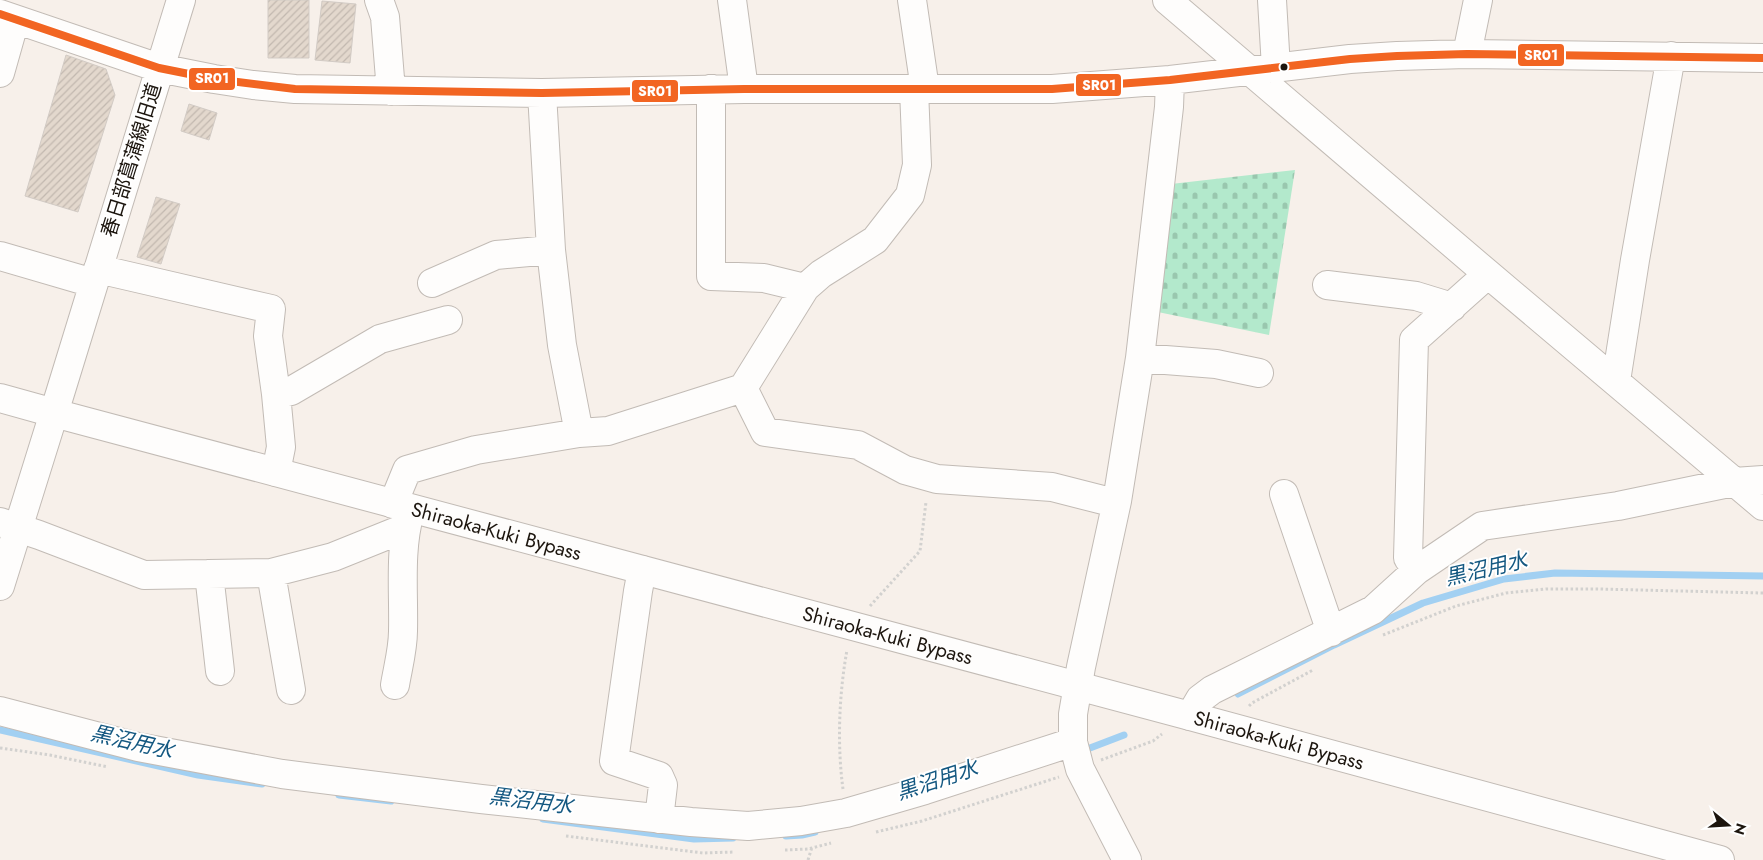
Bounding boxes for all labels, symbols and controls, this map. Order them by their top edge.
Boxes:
line badge: SR01 [1517,43,1565,67]
text: SR01 [1524,45,1558,65]
unlabelled marker [1279,62,1289,72]
line badge: SR01 [188,67,236,91]
text: SR01 [195,68,229,88]
line badge: SR01 [1075,73,1122,97]
text: SR01 [1082,75,1116,95]
street label: 春日部菖蒲線旧道 [94,79,169,241]
line badge: SR01 [631,79,679,103]
text: SR01 [638,81,672,101]
street label: Shiraoka-Kuki Bypass [408,495,585,568]
water label: 黒沼用水 [1442,544,1532,593]
street label: Shiraoka-Kuki Bypass [799,599,976,672]
street label: Shiraoka-Kuki Bypass [1190,704,1367,778]
water label: 黒沼用水 [88,718,178,767]
water label: 黒沼用水 [892,752,983,807]
water label: 黒沼用水 [487,781,576,821]
north arrow [1703,800,1753,850]
text: N [1729,821,1752,837]

